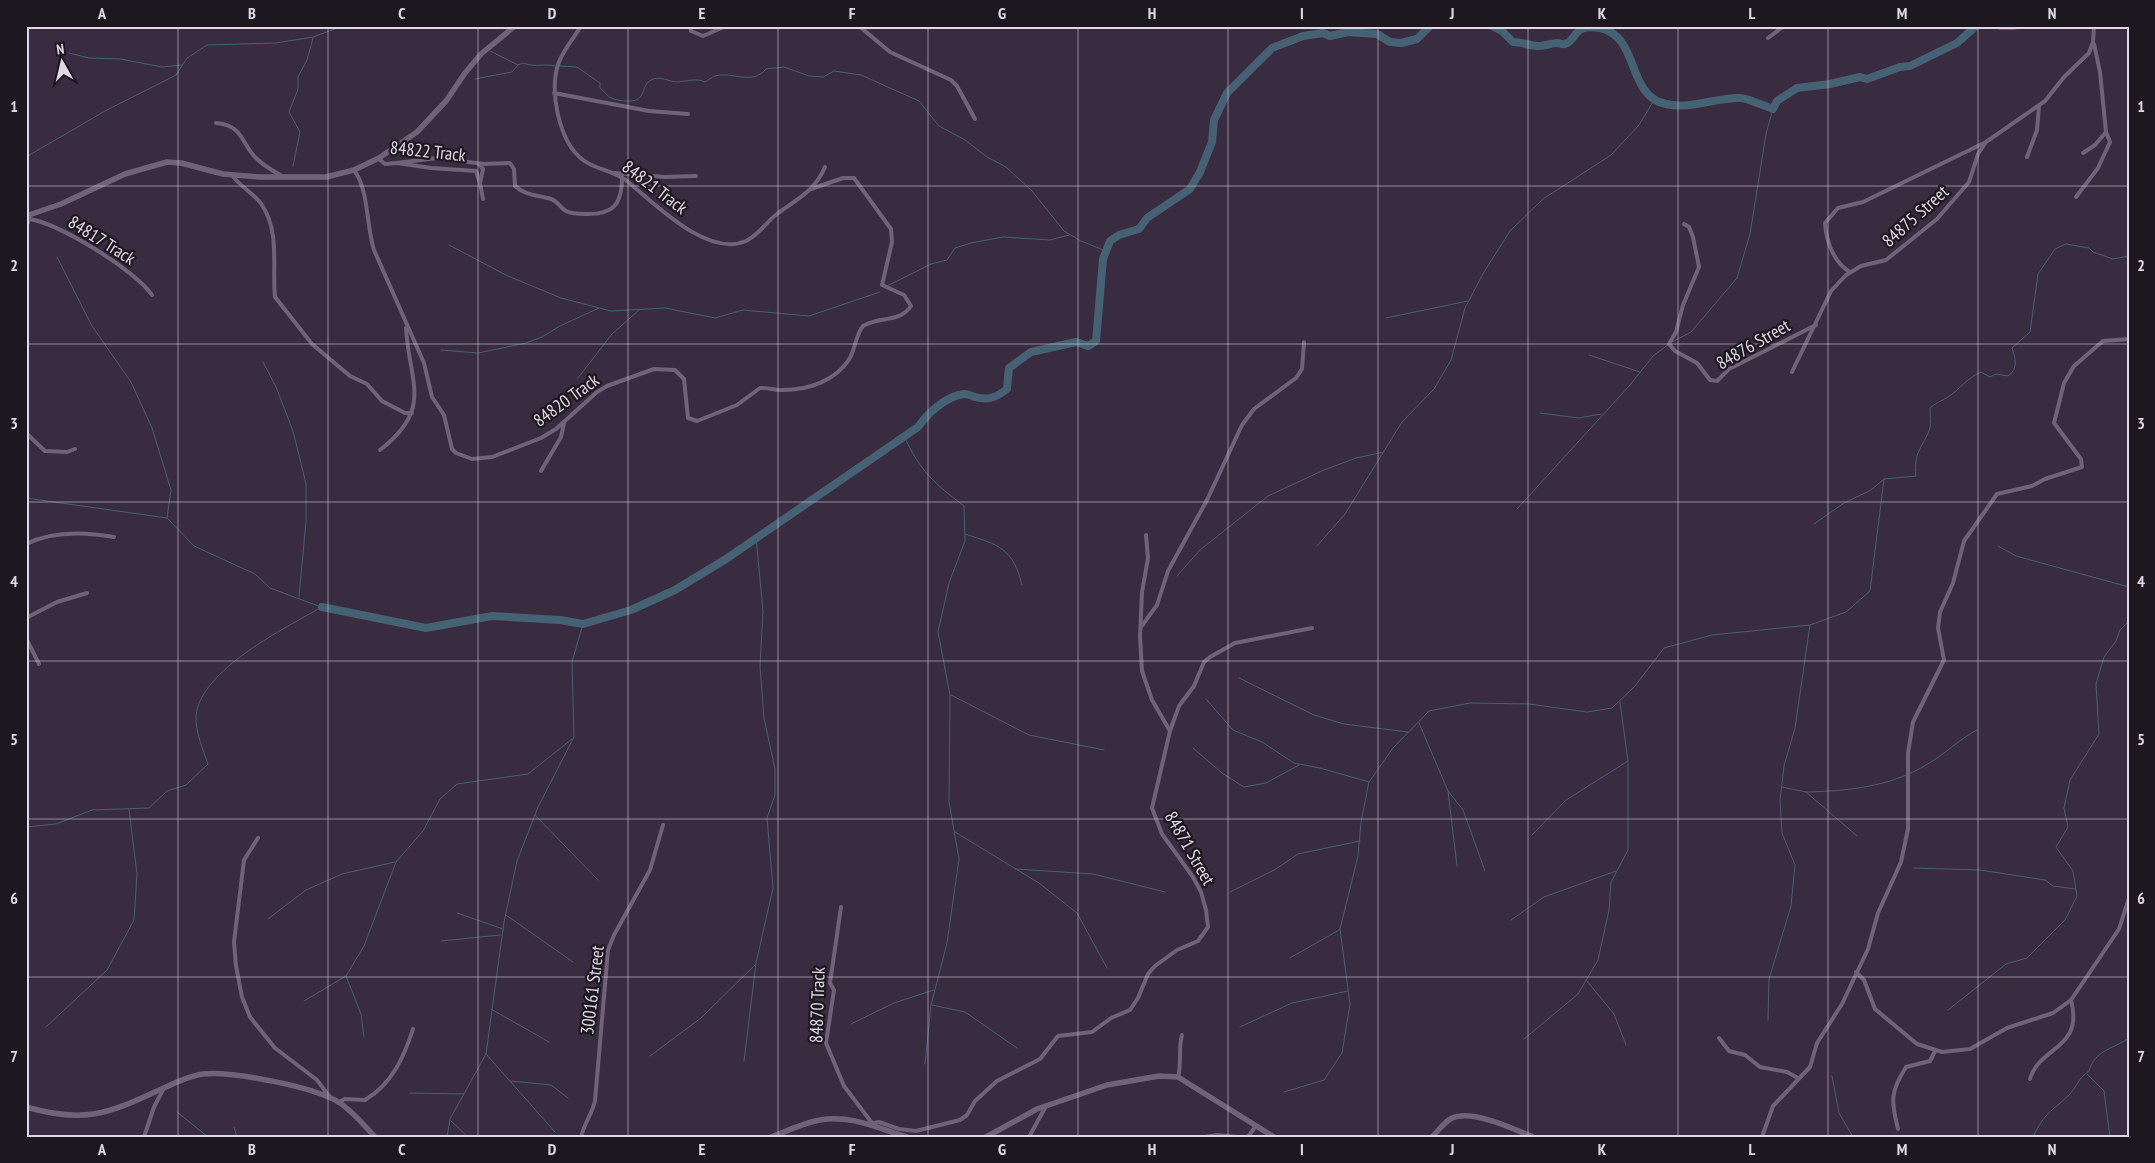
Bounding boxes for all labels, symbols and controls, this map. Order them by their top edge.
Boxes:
text: A [97,3,107,23]
text: B [248,3,256,23]
text: C [398,3,406,23]
text: D [548,3,557,23]
text: E [699,3,706,23]
text: F [849,3,856,23]
text: G [998,3,1006,23]
text: H [1148,3,1156,23]
text: I [1300,3,1304,23]
text: J [1449,3,1454,23]
text: K [1598,3,1607,23]
text: L [1749,3,1756,23]
text: M [1897,3,1907,23]
text: N [2048,3,2056,23]
north arrow [38,38,88,88]
text: N [55,40,65,59]
text: 1 [10,96,18,116]
text: 1 [2137,96,2145,116]
street label: 84822 Track [389,136,467,166]
street label: 84821 Track [618,155,692,219]
street label: 84875 Street [1877,180,1953,252]
street label: 84817 Track [64,210,140,270]
text: 2 [10,255,18,275]
text: 2 [2137,255,2145,275]
street label: 84876 Street [1712,314,1794,374]
street label: 84820 Track [529,368,603,432]
text: 3 [10,413,18,433]
text: 3 [2137,413,2145,433]
text: 4 [10,571,18,591]
text: 4 [2137,571,2145,591]
text: 5 [10,729,18,749]
text: 5 [2137,729,2145,749]
street label: 84871 Street [1160,807,1220,889]
text: 6 [10,888,18,908]
text: 6 [2137,888,2145,908]
street label: 300161 Street [575,944,609,1036]
street label: 84870 Track [804,967,830,1043]
text: 7 [10,1046,18,1066]
text: 7 [2137,1046,2145,1066]
text: A [97,1139,107,1159]
text: B [248,1139,256,1159]
text: C [398,1139,406,1159]
text: D [548,1139,557,1159]
text: E [699,1139,706,1159]
text: F [849,1139,856,1159]
text: G [998,1139,1006,1159]
text: H [1148,1139,1156,1159]
text: I [1300,1139,1304,1159]
text: J [1449,1139,1454,1159]
text: K [1598,1139,1607,1159]
text: L [1749,1139,1756,1159]
text: M [1897,1139,1907,1159]
text: N [2048,1139,2056,1159]

